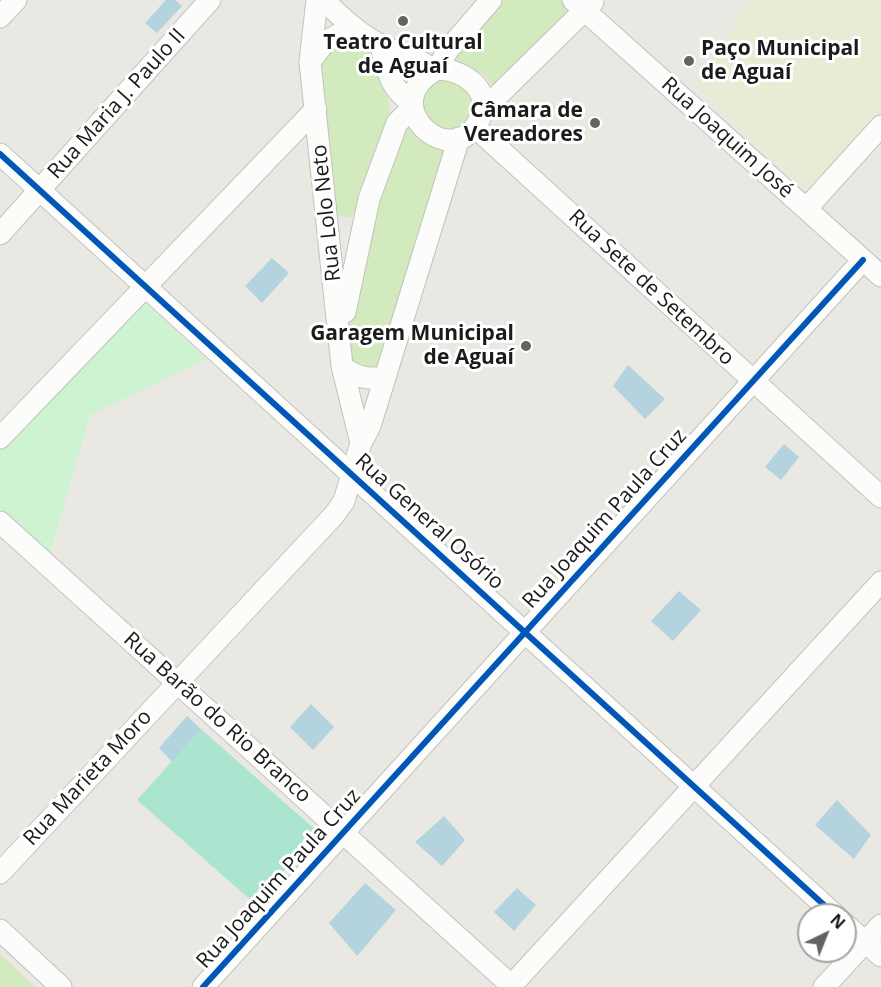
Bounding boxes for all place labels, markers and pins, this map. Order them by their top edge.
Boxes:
marker: Teatro Cultural de Aguaí [396,14,410,28]
place label: Teatro Cultural de Aguaí [323,30,483,80]
place label: Paço Municipal de Aguaí [701,36,860,86]
marker: Paço Municipal de Aguaí [682,54,696,68]
place label: Câmara de Vereadores [464,98,583,148]
marker: Câmara de Vereadores [588,116,602,130]
place label: Garagem Municipal de Aguaí [310,321,514,371]
marker: Garagem Municipal de Aguaí [519,339,533,353]

